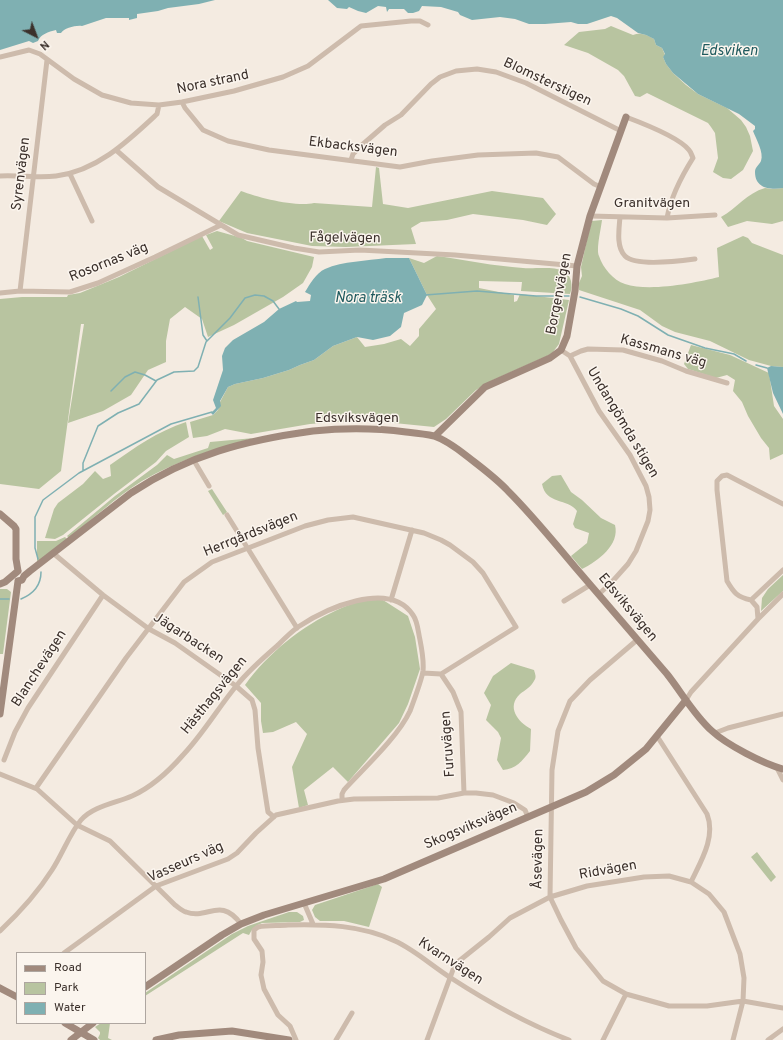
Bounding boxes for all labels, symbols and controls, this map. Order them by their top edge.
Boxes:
north arrow [16,16,56,56]
text: N [36,37,52,53]
water label: Edsviken [700,43,758,61]
street label: Blomsterstigen [500,55,594,111]
street label: Nora strand [175,67,251,99]
street label: Ekbacksvägen [308,134,398,162]
street label: Syrenvägen [9,136,35,212]
street label: Granitvägen [614,196,690,212]
street label: Fågelvägen [309,230,381,248]
street label: Rosornas väg [67,240,151,286]
street label: Borgenvägen [544,252,576,336]
water label: Nora träsk [335,290,401,308]
street label: Kassmans väg [618,332,708,372]
street label: Undangömda stigen [582,365,662,481]
street label: Edsviksvägen [315,411,399,427]
street label: Herrgårdsvägen [201,508,301,562]
street label: Edsviksvägen [594,570,660,646]
street label: Jägarbacken [149,610,227,668]
street label: Blanchevägen [9,627,71,711]
street label: Hästhagsvägen [178,654,252,738]
street label: Furuvägen [438,710,460,778]
street label: Skogsviksvägen [422,800,520,854]
street label: Åsevägen [530,828,548,890]
street label: Vasseurs väg [145,839,227,887]
street label: Ridvägen [578,858,638,884]
street label: Kvarnvägen [414,935,486,989]
legend [16,952,146,1024]
text: Road [54,960,82,976]
text: Park [54,980,79,996]
text: Water [54,1000,86,1016]

